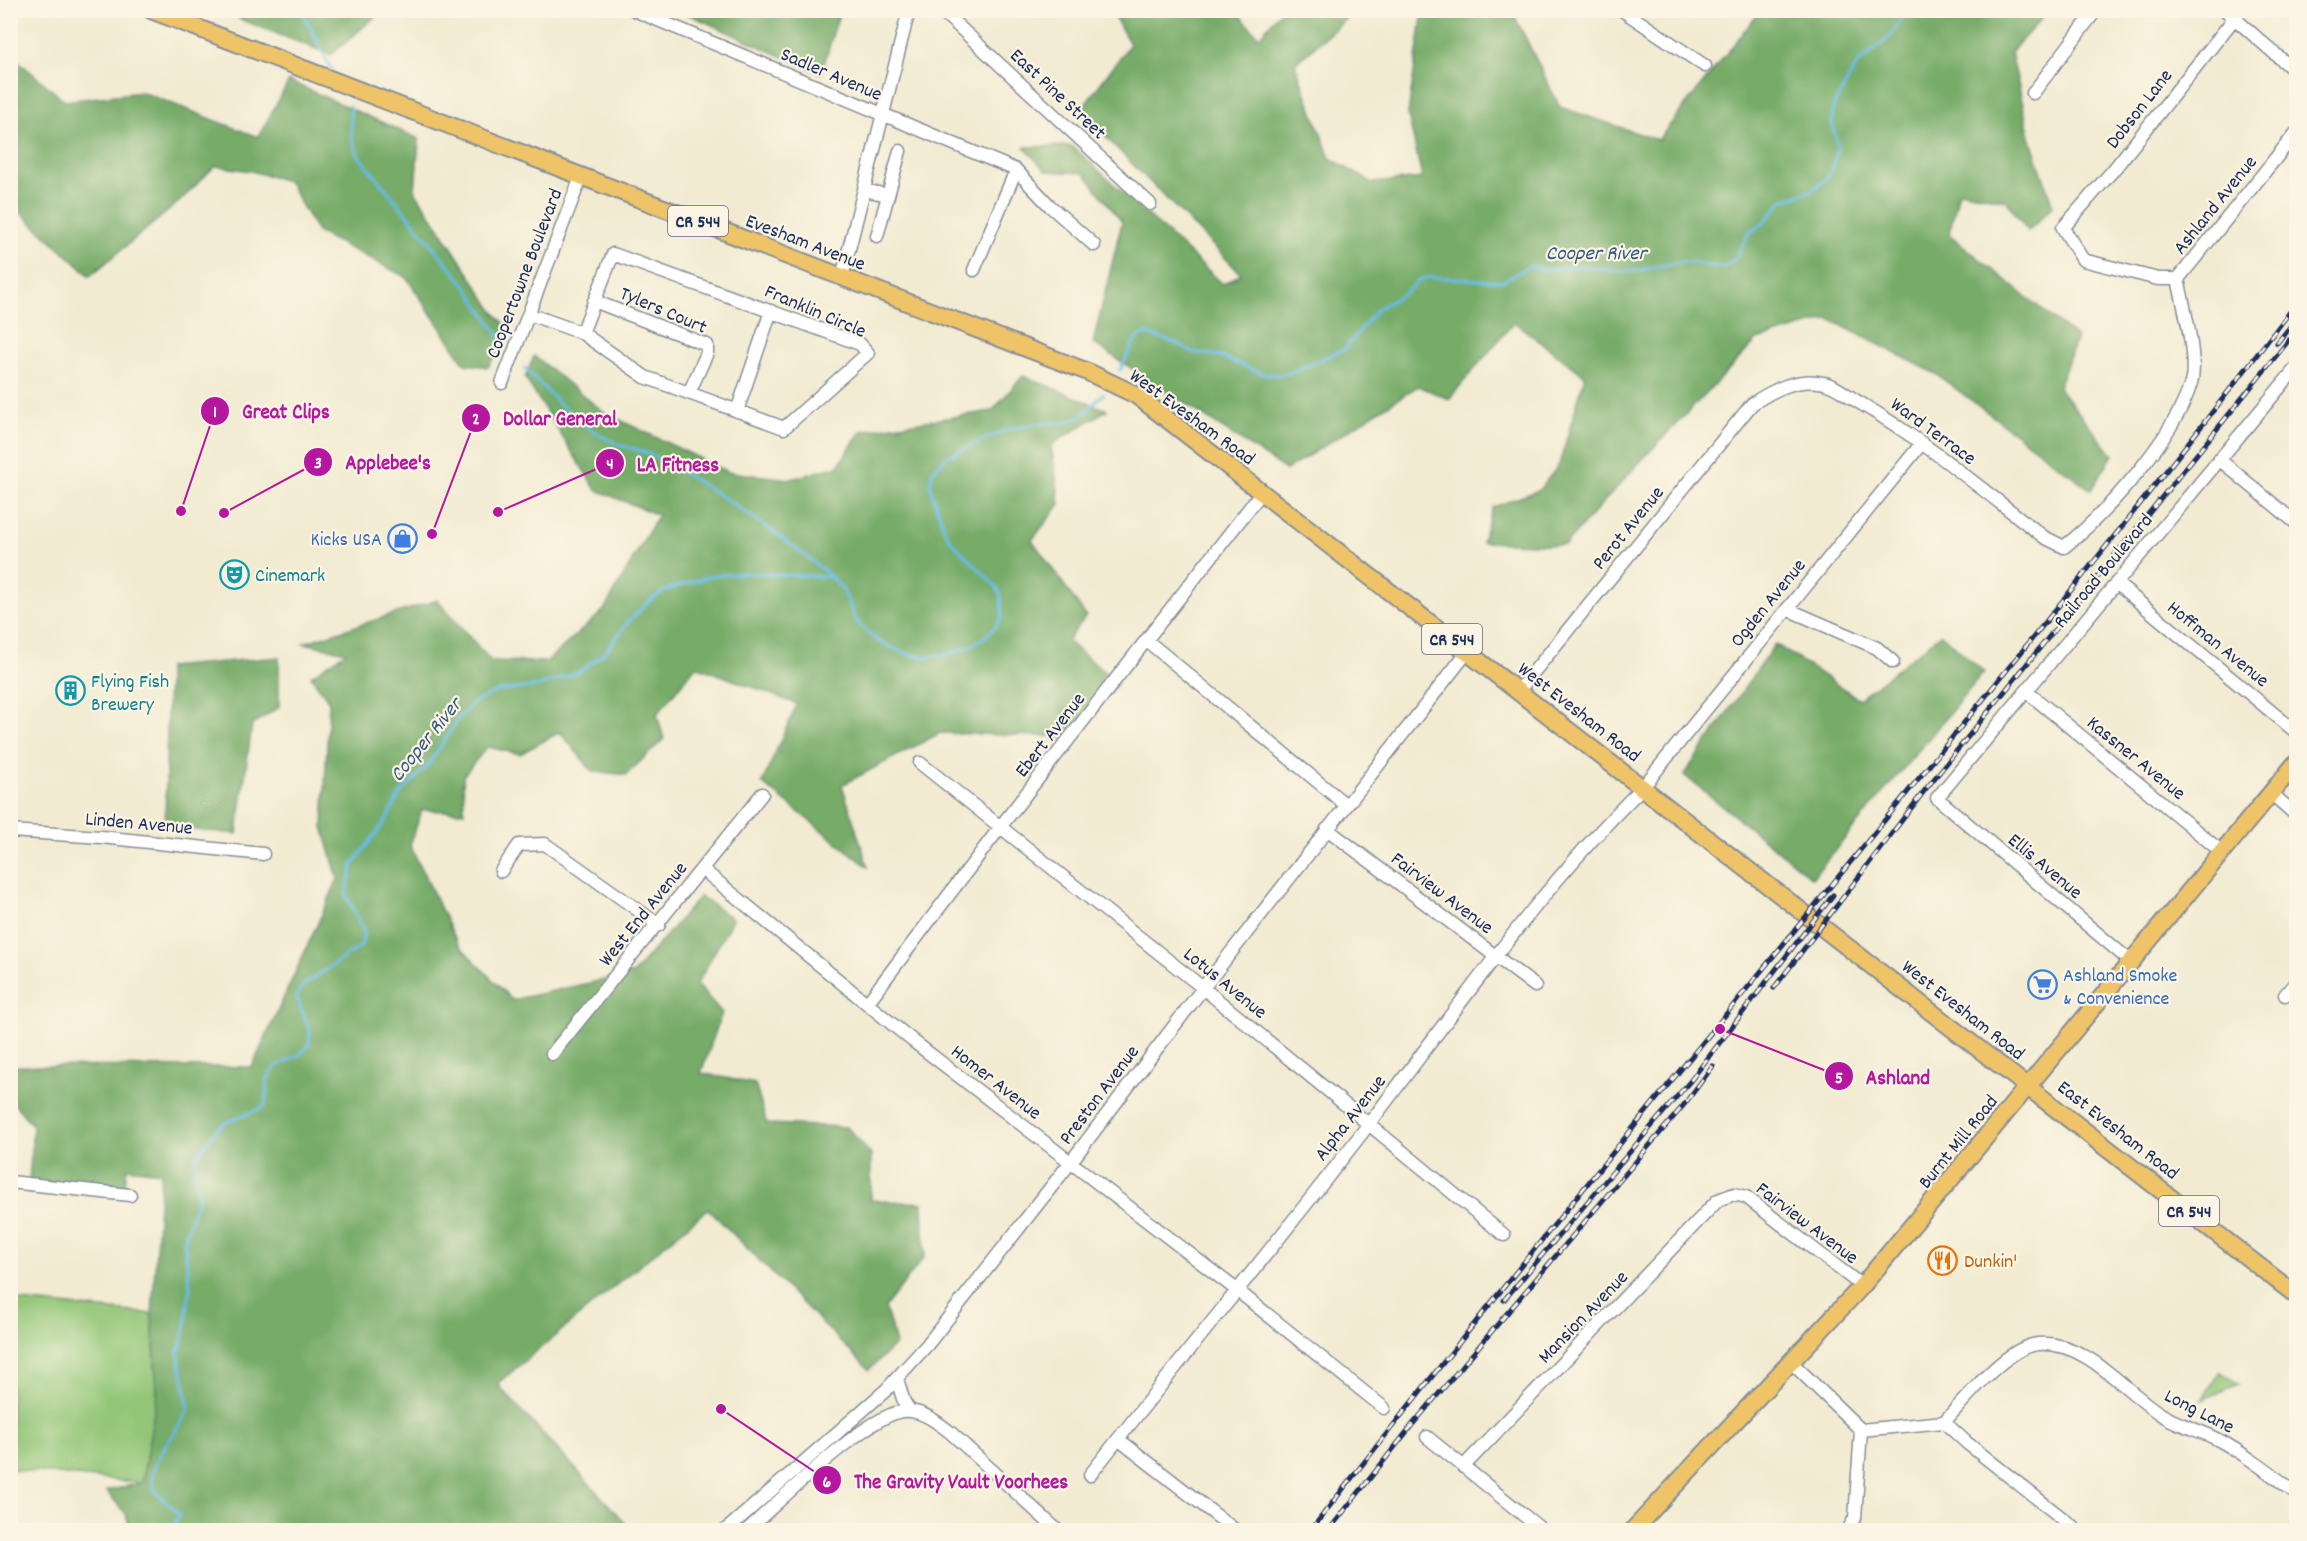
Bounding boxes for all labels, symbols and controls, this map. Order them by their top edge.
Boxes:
street label: Sadler Avenue [776,42,886,110]
street label: East Pine Street [1002,43,1111,147]
street label: Dobson Lane [2100,64,2181,156]
street label: Ashland Avenue [2168,150,2265,262]
street label: Coopertowne Boulevard [480,185,571,363]
road number: CR 544 [668,206,728,236]
street label: Evesham Avenue [741,208,869,280]
water label: Cooper River [1546,240,1648,270]
street label: Franklin Circle [760,279,870,347]
street label: Tylers Court [615,281,711,343]
street label: West Evesham Road [1123,363,1260,474]
callout: Great Clips [200,391,342,430]
street label: Ward Terrace [1884,392,1981,473]
callout: Dollar General [461,398,629,437]
text: Great Clips [242,399,330,429]
text: 1 [213,401,217,426]
text: Dollar General [503,406,618,436]
text: 2 [472,408,480,433]
callout: Applebee's [303,443,443,482]
callout: LA Fitness [595,444,732,483]
text: Applebee's [345,450,431,480]
text: 3 [314,452,322,477]
text: LA Fitness [637,452,719,482]
text: 4 [606,453,614,478]
street label: Perot Avenue [1587,481,1672,577]
street label: Railroad Boulevard [2048,508,2161,635]
shop icon: Kicks USA [387,522,419,554]
place label: Kicks USA [310,527,382,555]
street label: Ogden Avenue [1725,553,1814,654]
theatre icon: Cinemark [218,558,250,590]
place label: Cinemark [255,563,325,591]
street label: Hoffman Avenue [2160,595,2274,695]
road number: CR 544 [1422,624,1482,654]
street label: West Evesham Road [1511,656,1646,770]
place label: Flying Fish Brewery [91,669,169,720]
building icon: Flying Fish Brewery [54,675,86,707]
street label: Ebert Avenue [1009,687,1093,784]
water label: Cooper River [384,691,472,789]
street label: Kassner Avenue [2080,711,2191,808]
street label: Linden Avenue [84,806,194,844]
street label: Ellis Avenue [2001,828,2088,907]
street label: Fairview Avenue [1384,846,1499,943]
street label: West End Avenue [593,856,696,973]
street label: Lotus Avenue [1176,942,1272,1027]
street label: West Evesham Road [1895,954,2030,1068]
place label: Ashland Smoke & Convenience [2063,963,2178,1014]
supermarket icon: Ashland Smoke & Convenience [2026,969,2058,1001]
street label: Homer Avenue [944,1039,1047,1128]
street label: Preston Avenue [1054,1040,1147,1152]
callout: Ashland [1824,1057,1942,1096]
text: Ashland [1866,1065,1930,1095]
text: 5 [1835,1067,1843,1092]
street label: Alpha Avenue [1309,1070,1394,1168]
street label: East Evesham Road [2050,1075,2184,1188]
street label: Burnt Mill Road [1913,1090,2006,1196]
street label: Fairview Avenue [1749,1176,1864,1273]
road number: CR 544 [2159,1196,2219,1226]
restaurant icon: Dunkin' [1927,1244,1959,1276]
place label: Dunkin' [1964,1249,2017,1277]
street label: Mansion Avenue [1532,1265,1636,1371]
street label: Long Lane [2159,1383,2239,1442]
callout: The Gravity Vault Voorhees [812,1461,1080,1500]
text: The Gravity Vault Voorhees [854,1469,1068,1499]
text: 6 [823,1471,832,1496]

